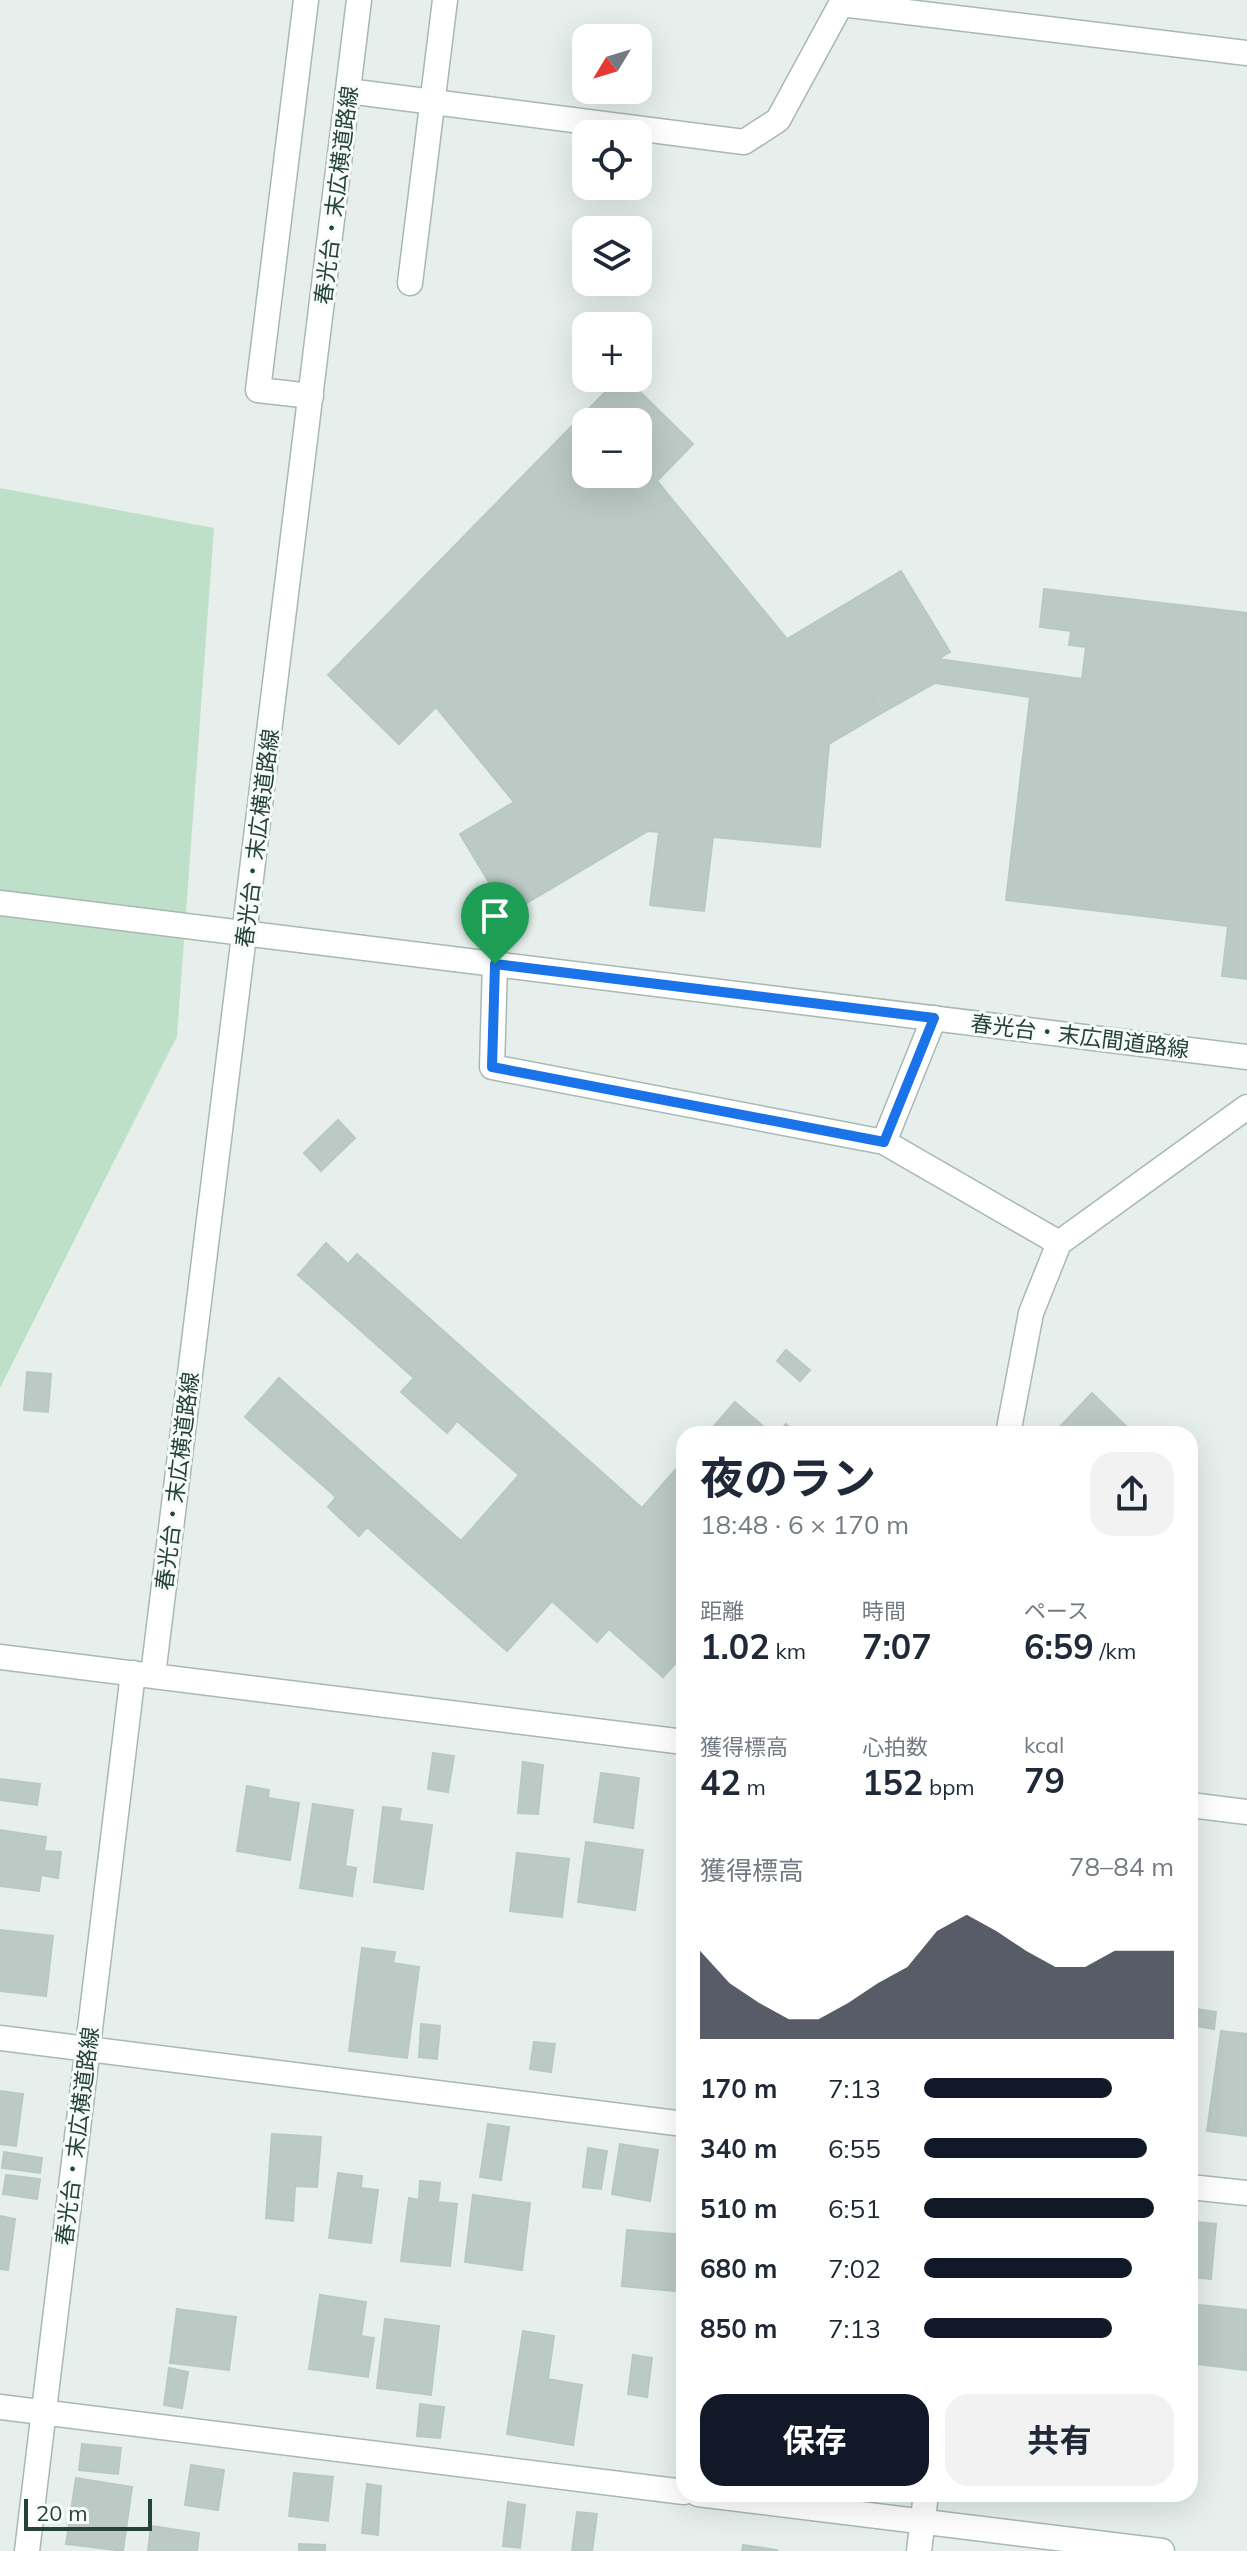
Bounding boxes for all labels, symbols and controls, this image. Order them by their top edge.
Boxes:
north arrow [572,24,652,104]
map controls [572,24,652,488]
street label: 春光台・末広横道路線 [309,84,363,306]
button: locate [572,120,652,200]
button: layers [572,216,652,296]
button: + [572,312,652,392]
button: − [572,408,652,488]
street label: 春光台・末広横道路線 [230,727,284,949]
pin [461,882,529,964]
icon: arrive [473,894,517,938]
street label: 春光台・末広間道路線 [969,1009,1191,1063]
street label: 春光台・末広横道路線 [150,1370,204,1592]
text: 夜のラン [700,1450,876,1505]
button: share [1090,1452,1174,1536]
text: 18:48 · 6 × 170 m [700,1508,909,1541]
text: 距離 [700,1597,744,1625]
text: 時間 [862,1597,906,1625]
text: ペース [1024,1597,1089,1625]
text: 1.02 [700,1625,770,1668]
text: 7:07 [862,1625,932,1668]
text: 6:59 [1024,1625,1094,1668]
text: km [770,1637,806,1665]
text: /km [1094,1637,1136,1665]
text: kcal [1024,1731,1064,1759]
text: 獲得標高 [700,1733,788,1761]
text: 心拍数 [862,1733,928,1761]
text: 79 [1024,1759,1065,1802]
text: 42 [700,1761,741,1804]
text: 152 [862,1761,923,1804]
text: m [741,1773,766,1801]
text: bpm [923,1773,975,1801]
text: 78–84 m [1069,1850,1174,1883]
text: 獲得標高 [700,1854,804,1887]
street label: 春光台・末広横道路線 [50,2025,104,2247]
text: 170 m [700,2072,777,2105]
text: 7:13 [828,2072,881,2105]
text: 340 m [700,2132,777,2165]
text: 6:55 [828,2132,881,2165]
text: 510 m [700,2192,777,2225]
text: 6:51 [828,2192,881,2225]
text: 680 m [700,2252,777,2285]
text: 7:02 [828,2252,881,2285]
text: 850 m [700,2312,777,2345]
text: 7:13 [828,2312,881,2345]
button: 保存 [700,2394,929,2486]
button: 共有 [945,2394,1174,2486]
scale bar [24,2495,152,2531]
text: 20 m [36,2499,87,2527]

